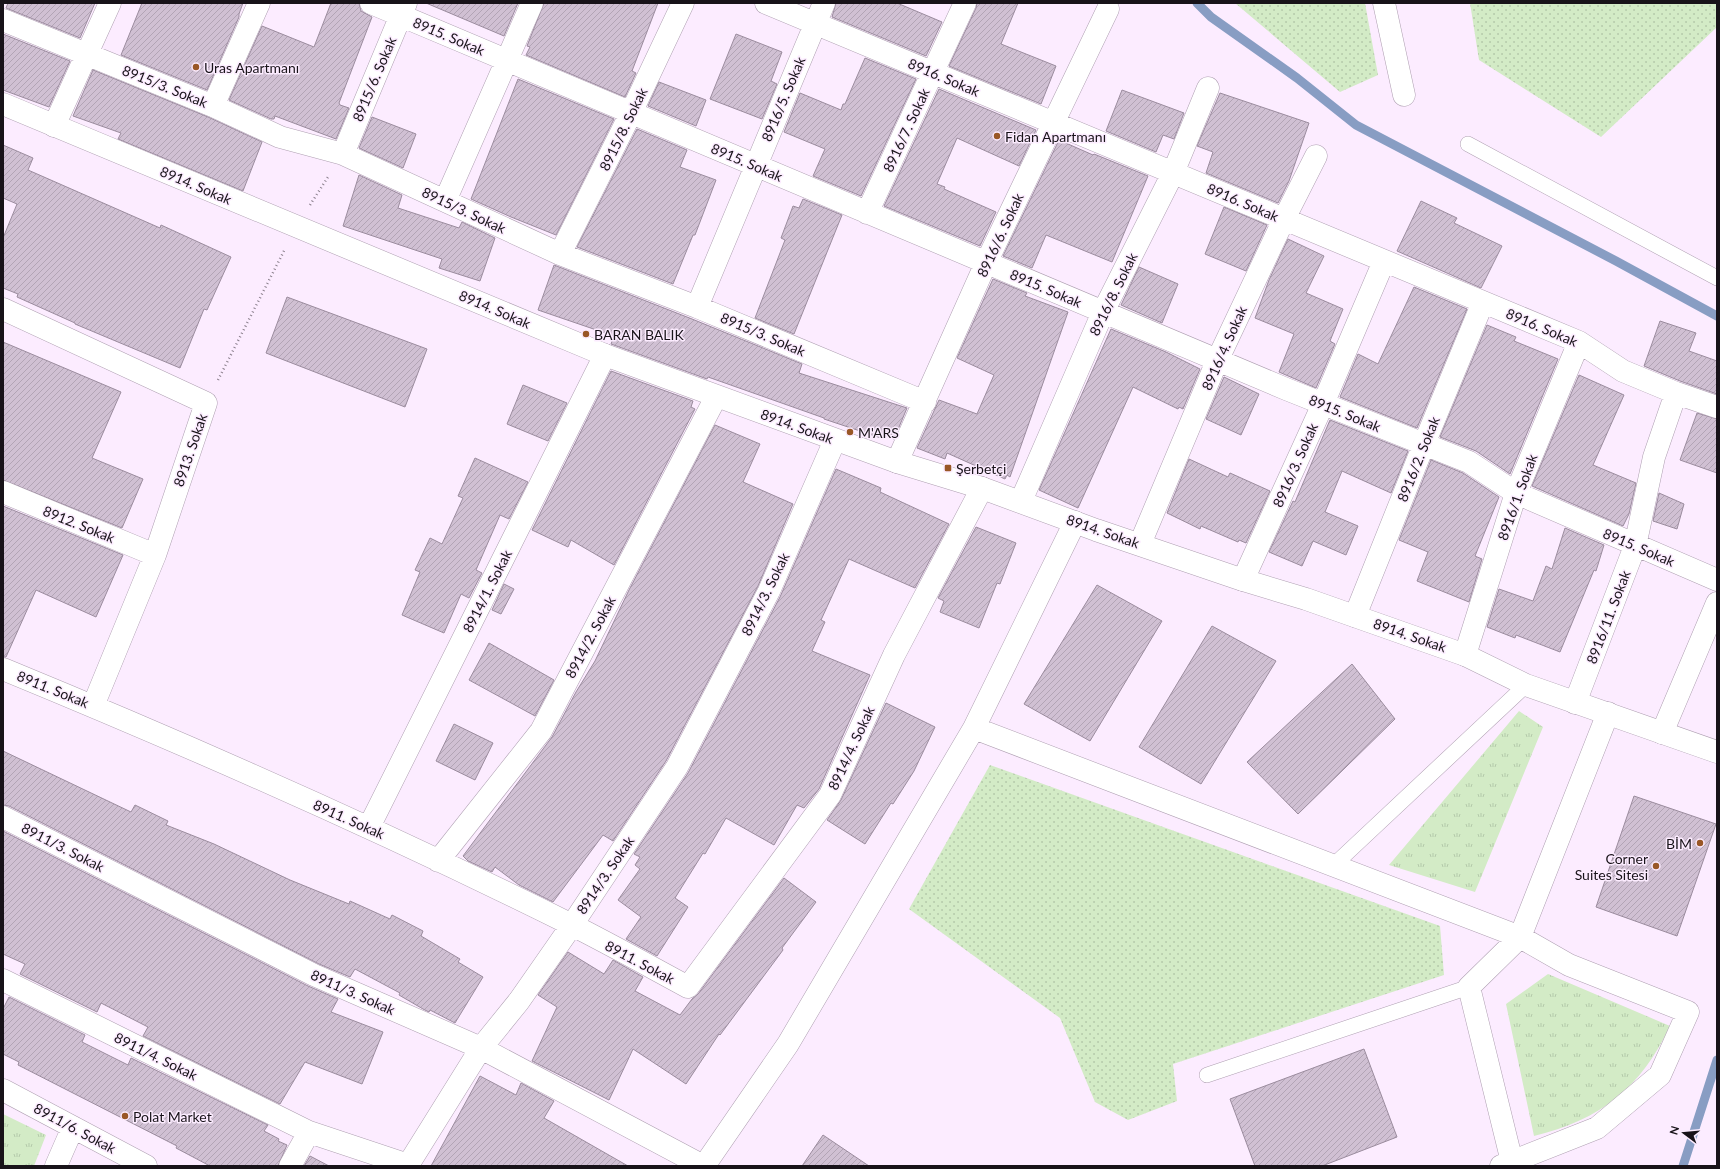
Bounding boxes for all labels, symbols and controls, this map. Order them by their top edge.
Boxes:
street label: 8915. Sokak [411,13,488,59]
street label: 8915/6. Sokak [348,33,400,124]
street label: 8916/5. Sokak [757,53,809,144]
street label: 8916. Sokak [906,54,983,100]
place label: Uras Apartmanı [204,59,299,76]
street label: 8915/3. Sokak [120,61,211,111]
marker: Uras Apartmanı [191,62,201,72]
street label: 8915/8. Sokak [596,84,651,173]
street label: 8916/7. Sokak [879,85,933,175]
place label: Fidan Apartmanı [1005,128,1106,145]
marker: Fidan Apartmanı [992,131,1002,141]
street label: 8915. Sokak [709,139,786,185]
street label: 8914. Sokak [158,162,235,208]
street label: 8916. Sokak [1205,179,1282,225]
street label: 8915/3. Sokak [419,183,509,237]
street label: 8916/6. Sokak [973,190,1027,280]
street label: 8916/8. Sokak [1086,249,1141,338]
street label: 8915. Sokak [1008,265,1085,311]
street label: 8914. Sokak [457,286,534,332]
street label: 8916/4. Sokak [1198,302,1251,393]
street label: 8916. Sokak [1504,304,1581,350]
street label: 8915/3. Sokak [718,308,809,360]
place label: BARAN BALIK [594,326,684,343]
marker: BARAN BALIK [581,329,591,339]
street label: 8915. Sokak [1307,391,1384,435]
street label: 8914. Sokak [758,405,836,447]
street label: 8913. Sokak [170,410,211,489]
street label: 8916/2. Sokak [1393,413,1443,504]
street label: 8916/3. Sokak [1269,419,1322,510]
place label: M'ARS [858,424,899,441]
marker: M'ARS [845,427,855,437]
street label: 8916/1. Sokak [1494,451,1541,542]
place label: Şerbetçi [956,460,1006,477]
marker: Şerbetçi [943,463,953,473]
street label: 8912. Sokak [41,502,118,546]
street label: 8914. Sokak [1064,511,1143,552]
street label: 8915. Sokak [1601,524,1678,570]
street label: 8914/1. Sokak [459,546,516,635]
street label: 8914/3. Sokak [738,549,793,638]
street label: 8916/11. Sokak [1582,567,1634,666]
street label: 8914/2. Sokak [561,592,619,681]
street label: 8914. Sokak [1371,615,1450,656]
street label: 8911. Sokak [15,667,92,711]
street label: 8914/4. Sokak [824,703,878,793]
street label: 8911. Sokak [311,796,388,843]
street label: 8911/3. Sokak [19,819,108,876]
street label: 8914/3. Sokak [573,832,638,917]
place label: BİM [1666,835,1692,852]
marker: BİM [1695,838,1705,848]
place label: Corner Suites Sitesi [1575,850,1648,883]
marker: Corner Suites Sitesi [1651,861,1661,871]
street label: 8911. Sokak [602,937,678,988]
street label: 8911/3. Sokak [308,966,399,1019]
street label: 8911/4. Sokak [112,1029,201,1084]
street label: 8911/6. Sokak [31,1099,120,1157]
place label: Polat Market [133,1108,212,1125]
marker: Polat Market [120,1111,130,1121]
north arrow [1664,1113,1704,1153]
text: N [1666,1124,1681,1136]

